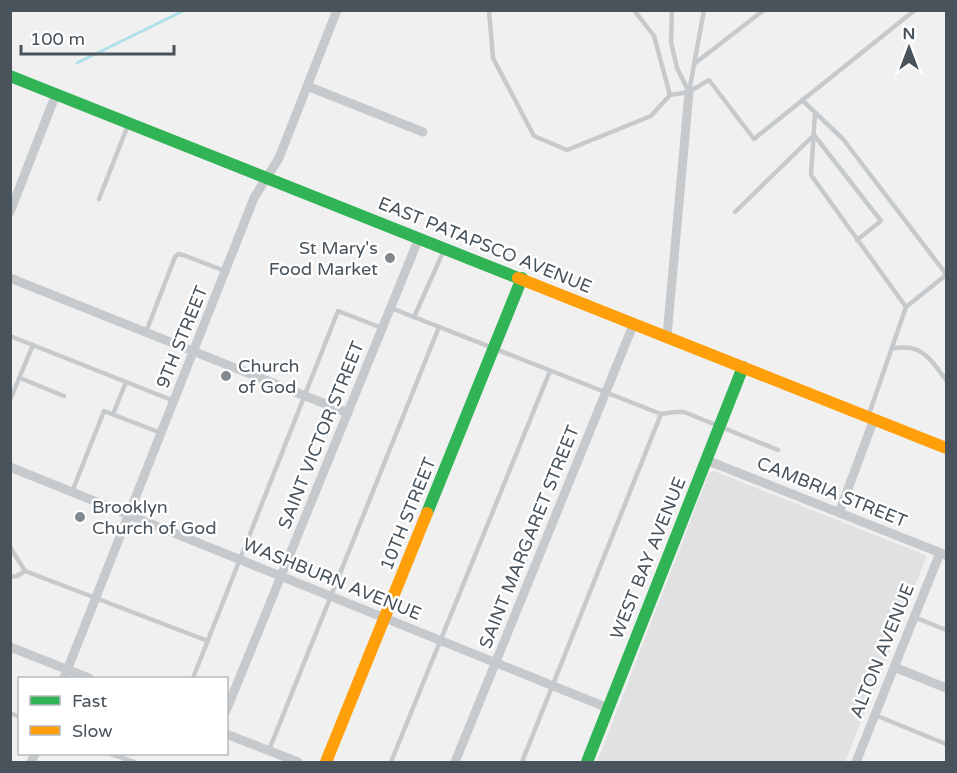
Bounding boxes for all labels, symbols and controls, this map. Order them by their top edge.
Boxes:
scale bar [21,18,174,56]
north arrow [879,18,939,78]
text: N [903,24,915,44]
text: 100 m [30,28,85,50]
street label: EAST PATAPSCO AVENUE [375,192,595,298]
place label: St Mary's Food Market [269,237,378,280]
marker: St Mary's Food Market [383,251,397,265]
street label: 9TH STREET [151,282,213,392]
street label: SAINT VICTOR STREET [273,338,369,532]
place label: Church of God [238,355,300,398]
marker: Church of God [219,369,233,383]
street label: SAINT MARGARET STREET [474,422,584,652]
street label: CAMBRIA STREET [754,452,910,532]
street label: 10TH STREET [375,454,441,574]
street label: WEST BAY AVENUE [605,474,691,642]
place label: Brooklyn Church of God [92,496,217,539]
marker: Brooklyn Church of God [73,510,87,524]
street label: WASHBURN AVENUE [240,533,424,625]
street label: ALTON AVENUE [845,581,919,721]
legend [18,677,228,755]
text: Fast [72,690,107,712]
text: Slow [72,720,113,742]

